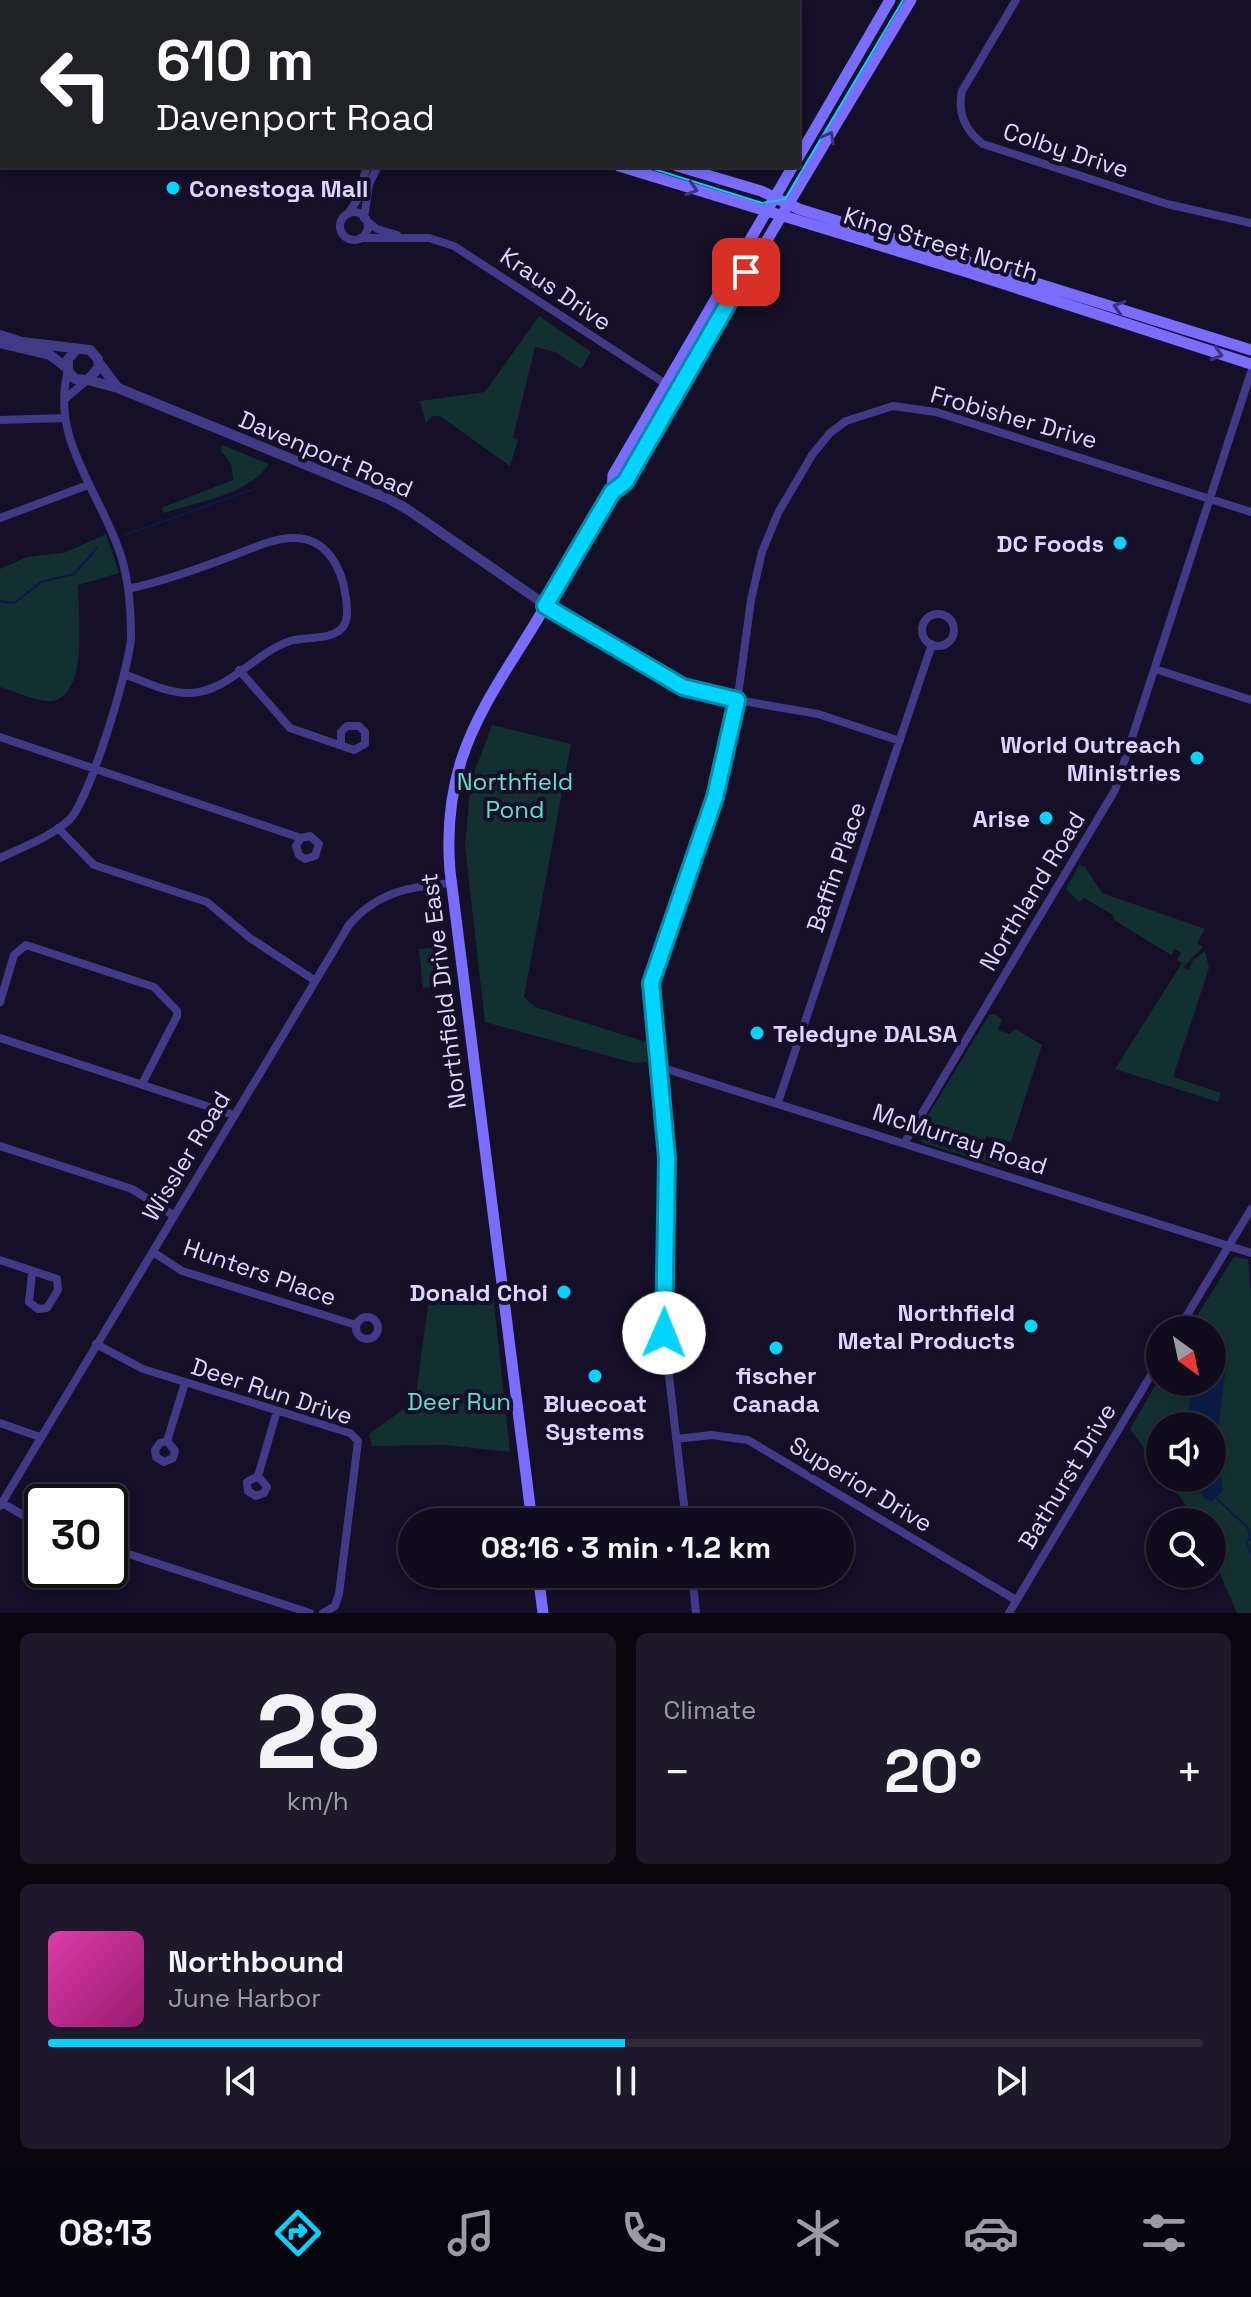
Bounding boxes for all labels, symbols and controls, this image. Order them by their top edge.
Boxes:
text: 610 m [156,25,314,96]
icon: left [24,32,128,136]
text: Davenport Road [156,95,435,141]
street label: Colby Drive [999,115,1133,185]
one-way arrow [819,131,835,145]
place label: Conestoga Mall [189,173,368,204]
marker: Conestoga Mall [164,179,182,197]
one-way arrow [685,180,699,196]
street label: King Street North [840,200,1042,288]
pin [712,238,780,306]
street label: Kraus Drive [494,240,618,338]
icon: arrive [724,250,768,294]
one-way arrow [1112,300,1126,316]
one-way arrow [1210,345,1224,361]
street label: Frobisher Drive [927,378,1101,456]
street label: Davenport Road [234,403,418,505]
place label: DC Foods [996,528,1104,559]
marker: DC Foods [1111,534,1129,552]
place label: World Outreach Ministries [1000,729,1181,788]
marker: World Outreach Ministries [1188,749,1206,767]
park label: Northfield Pond [457,766,573,825]
street label: Baffin Place [799,798,873,936]
place label: Arise [972,803,1030,834]
street label: Northland Road [972,806,1092,976]
marker: Arise [1037,809,1055,827]
street label: Northfield Drive East [413,871,473,1111]
place label: Teledyne DALSA [773,1018,958,1049]
marker: Teledyne DALSA [748,1024,766,1042]
street label: Wissler Road [135,1085,237,1227]
street label: McMurray Road [869,1096,1051,1182]
street label: Hunters Place [180,1231,340,1313]
place label: Donald Choi [410,1277,548,1308]
marker: Donald Choi [555,1283,573,1301]
position arrow [622,1291,706,1375]
place label: Northfield Metal Products [838,1297,1015,1356]
north arrow [1146,1316,1226,1396]
map controls [1146,1316,1226,1588]
marker: Northfield Metal Products [1022,1317,1040,1335]
marker: fischer Canada [767,1339,785,1357]
street label: Deer Run Drive [187,1350,357,1432]
place label: fischer Canada [733,1360,820,1419]
marker: Bluecoat Systems [586,1367,604,1385]
park label: Deer Run [407,1386,511,1417]
place label: Bluecoat Systems [543,1388,647,1447]
street label: Bathurst Drive [1011,1397,1123,1555]
button: sound [1146,1412,1226,1492]
street label: Superior Drive [784,1429,938,1539]
speed limit sign: 30 [24,1484,128,1588]
button: search [1146,1508,1226,1588]
text: 08:16 · 3 min · 1.2 km [481,1528,771,1567]
text: 28 [256,1666,380,1798]
text: Climate [664,1693,756,1727]
text: 20° [884,1733,982,1810]
text: − [664,1744,691,1800]
text: + [1176,1744,1203,1800]
text: km/h [287,1784,349,1818]
text: Northbound [168,1942,344,1981]
text: June Harbor [168,1981,321,2015]
icon: previous [219,2059,263,2103]
icon: pause [604,2059,648,2103]
icon: next [989,2059,1033,2103]
icon: directions [270,2205,326,2261]
icon: music [443,2205,499,2261]
icon: phone [616,2205,672,2261]
icon: climate [790,2205,846,2261]
icon: car [963,2205,1019,2261]
icon: filters [1136,2205,1192,2261]
text: 08:13 [59,2210,152,2256]

